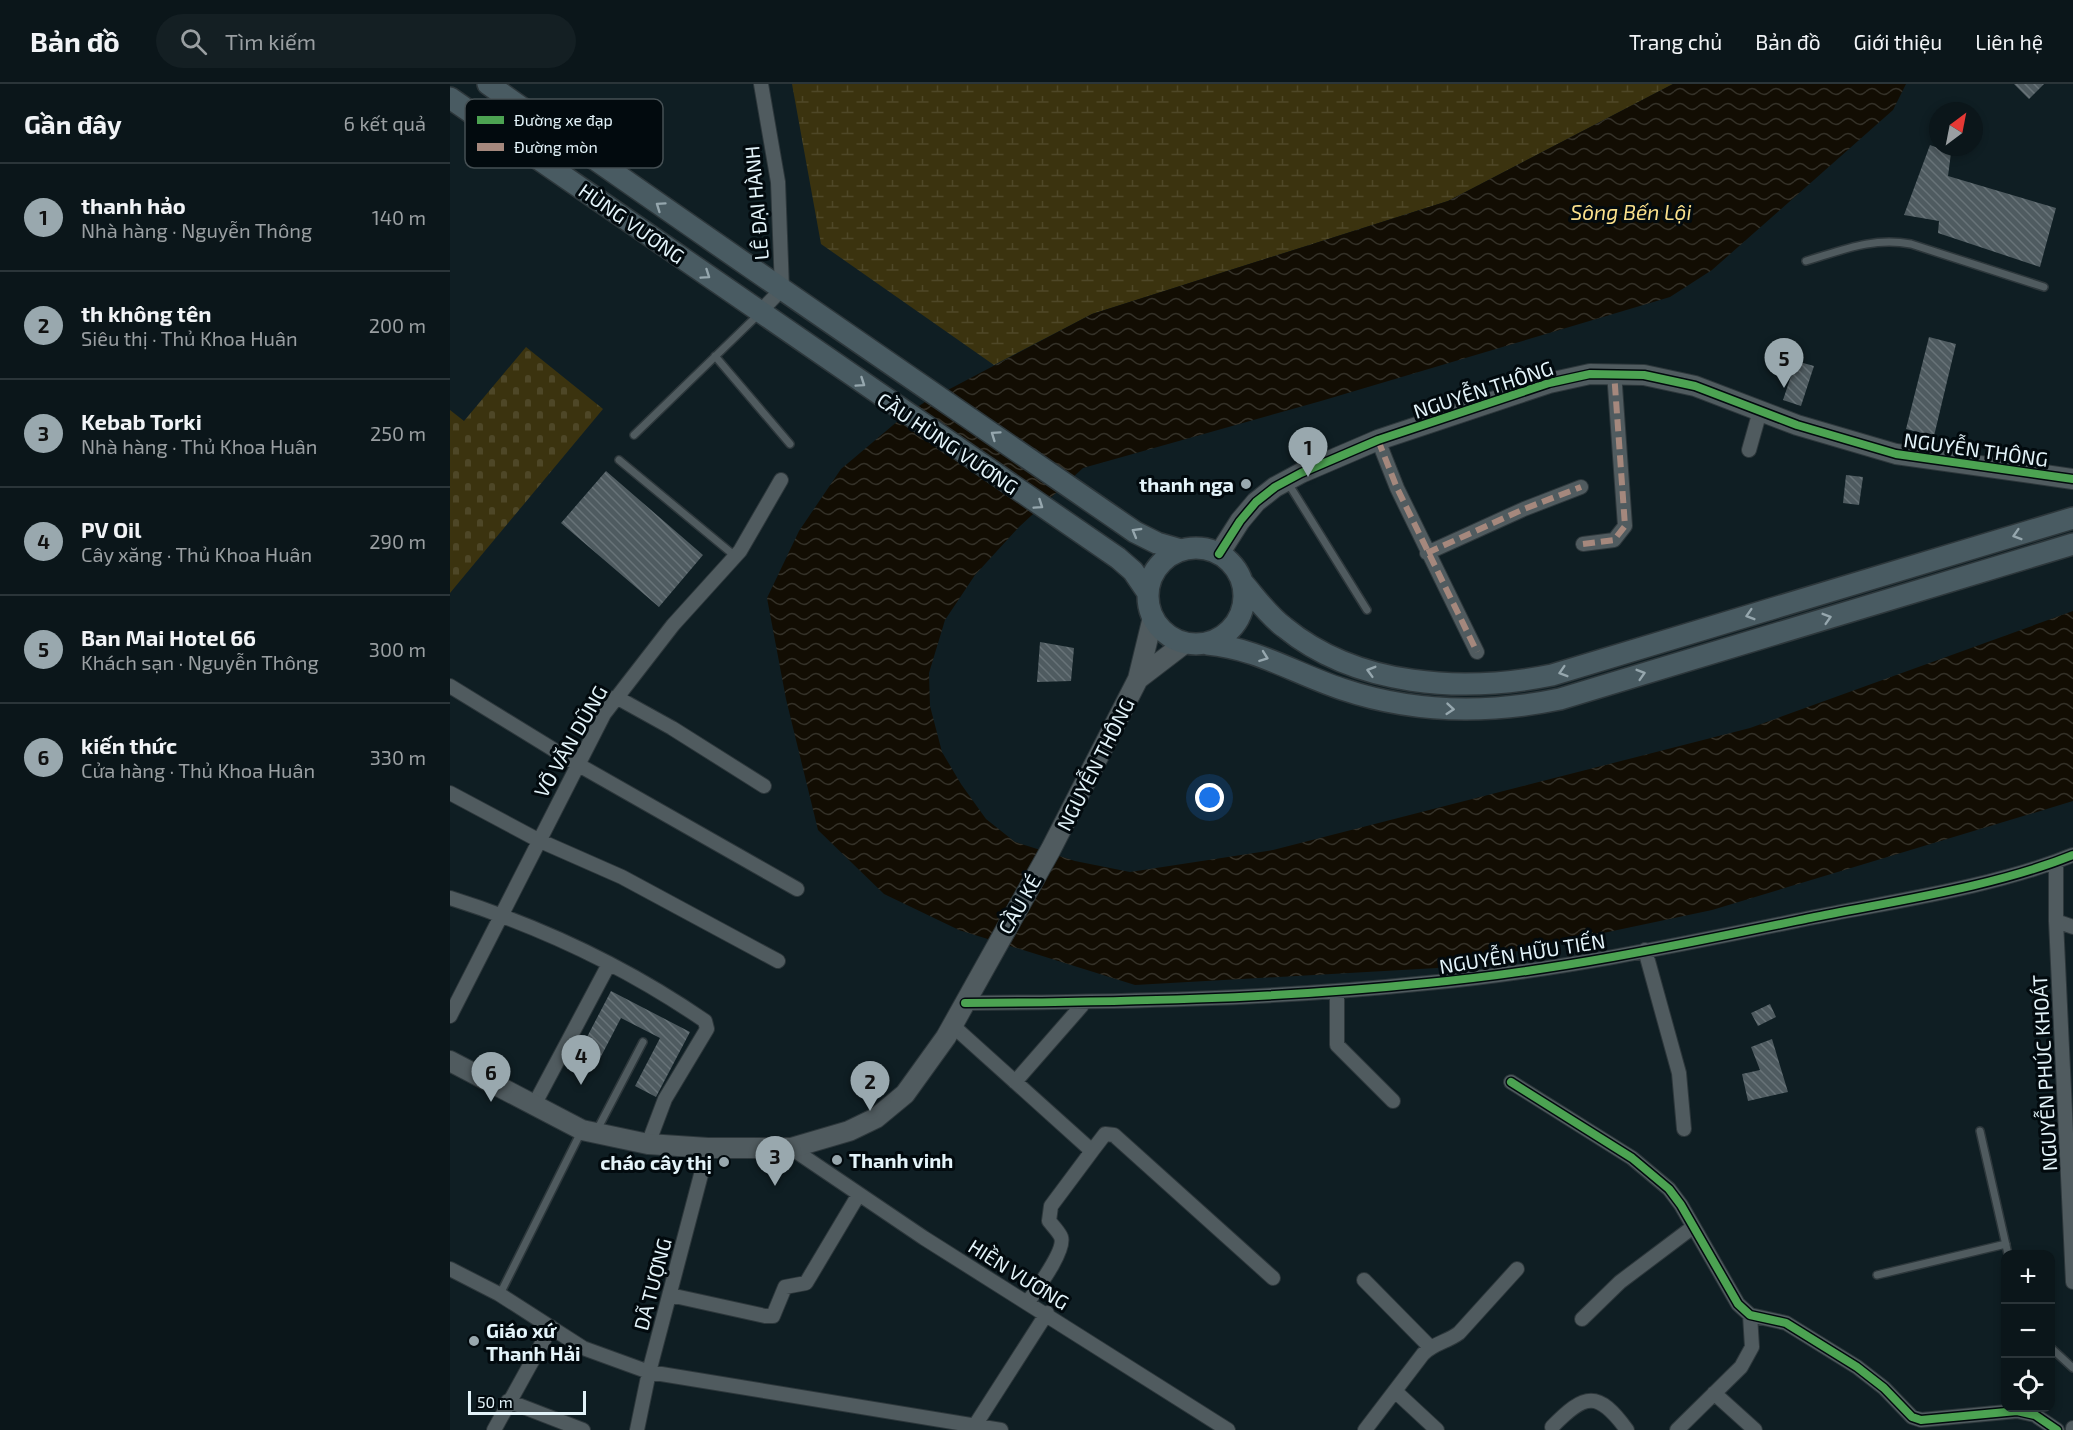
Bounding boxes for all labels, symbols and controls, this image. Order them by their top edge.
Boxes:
search box [156,14,576,68]
text: Bản đồ [30,24,120,58]
icon: search [177,25,210,58]
text: Tìm kiếm [225,28,316,54]
text: Trang chủ [1629,29,1722,54]
text: Bản đồ [1755,29,1821,54]
text: Giới thiệu [1854,29,1942,54]
text: Liên hệ [1975,29,2043,54]
legend [465,99,663,168]
north arrow [1929,102,1983,156]
text: Gần đây [24,108,122,139]
text: Đường xe đạp [514,110,613,129]
text: 6 kết quả [344,111,426,135]
text: Đường mòn [514,137,598,156]
street label: LÊ ĐẠI HÀNH [739,145,773,261]
street label: HÙNG VƯƠNG [575,178,689,268]
text: thanh hảo [81,192,186,218]
water label: Sông Bến Lội [1570,199,1692,224]
one-way arrow [656,202,667,213]
text: 1 [39,205,48,229]
text: 140 m [372,205,426,229]
text: Nhà hàng · Nguyễn Thông [81,218,312,242]
one-way arrow [699,267,710,278]
text: th không tên [81,300,212,326]
text: 2 [38,313,49,337]
text: 200 m [369,313,426,337]
text: Siêu thị · Thủ Khoa Huân [81,326,298,350]
pin: 5 [1764,338,1804,388]
street label: NGUYỄN THÔNG [1410,354,1556,423]
one-way arrow [854,376,865,387]
street label: CẦU HÙNG VƯƠNG [873,387,1023,499]
text: Kebab Torki [81,408,202,434]
text: 3 [38,421,49,445]
text: 250 m [370,421,426,445]
street label: NGUYỄN THÔNG [1902,426,2050,471]
pin: 1 [1288,428,1328,477]
one-way arrow [991,431,1002,442]
text: Nhà hàng · Thủ Khoa Huân [81,434,317,458]
place label: thanh nga [1139,472,1234,496]
marker: thanh nga [1239,477,1253,491]
one-way arrow [1033,498,1044,509]
text: PV Oil [81,516,141,542]
one-way arrow [1132,528,1142,539]
one-way arrow [2012,528,2023,540]
text: 4 [37,529,50,553]
text: 290 m [369,529,426,553]
text: Cây xăng · Thủ Khoa Huân [81,542,312,566]
one-way arrow [1745,608,1756,620]
one-way arrow [1821,613,1832,625]
text: Ban Mai Hotel 66 [81,624,256,650]
text: 5 [38,637,49,661]
text: 300 m [369,637,426,661]
one-way arrow [1258,649,1269,662]
text: Khách sạn · Nguyễn Thông [81,650,319,674]
one-way arrow [1558,665,1569,677]
one-way arrow [1366,666,1377,678]
one-way arrow [1635,669,1646,682]
street label: VÕ VĂN DŨNG [528,681,612,801]
street label: NGUYỄN THÔNG [1050,693,1139,834]
one-way arrow [1446,702,1455,715]
text: kiến thức [81,732,177,758]
text: 6 [38,745,49,769]
text: 330 m [370,745,426,769]
text: Cửa hàng · Thủ Khoa Huân [81,758,315,782]
your location [1195,783,1224,812]
street label: CẦU KÉ [993,870,1045,938]
street label: NGUYỄN HỮU TIẾN [1437,927,1607,978]
street label: NGUYỄN PHÚC KHOÁT [2026,974,2061,1172]
pin: 4 [562,1036,600,1085]
pin: 6 [472,1052,510,1102]
pin: 2 [850,1062,890,1111]
pin: 3 [756,1136,794,1186]
place label: Thanh vinh [849,1148,953,1172]
place label: cháo cây thị [600,1150,712,1175]
marker: Thanh vinh [830,1153,844,1167]
marker: cháo cây thị [717,1155,731,1169]
street label: HIỀN VƯƠNG [964,1233,1074,1314]
street label: DÃ TƯỢNG [628,1235,676,1333]
map controls [2001,1250,2055,1412]
button: + [2001,1250,2055,1304]
button: − [2001,1304,2055,1358]
place label: Giáo xứ Thanh Hải [486,1318,581,1365]
marker: Giáo xứ Thanh Hải [467,1334,481,1348]
button: locate [2001,1358,2055,1412]
scale bar [468,1388,586,1416]
text: 50 m [477,1392,513,1411]

